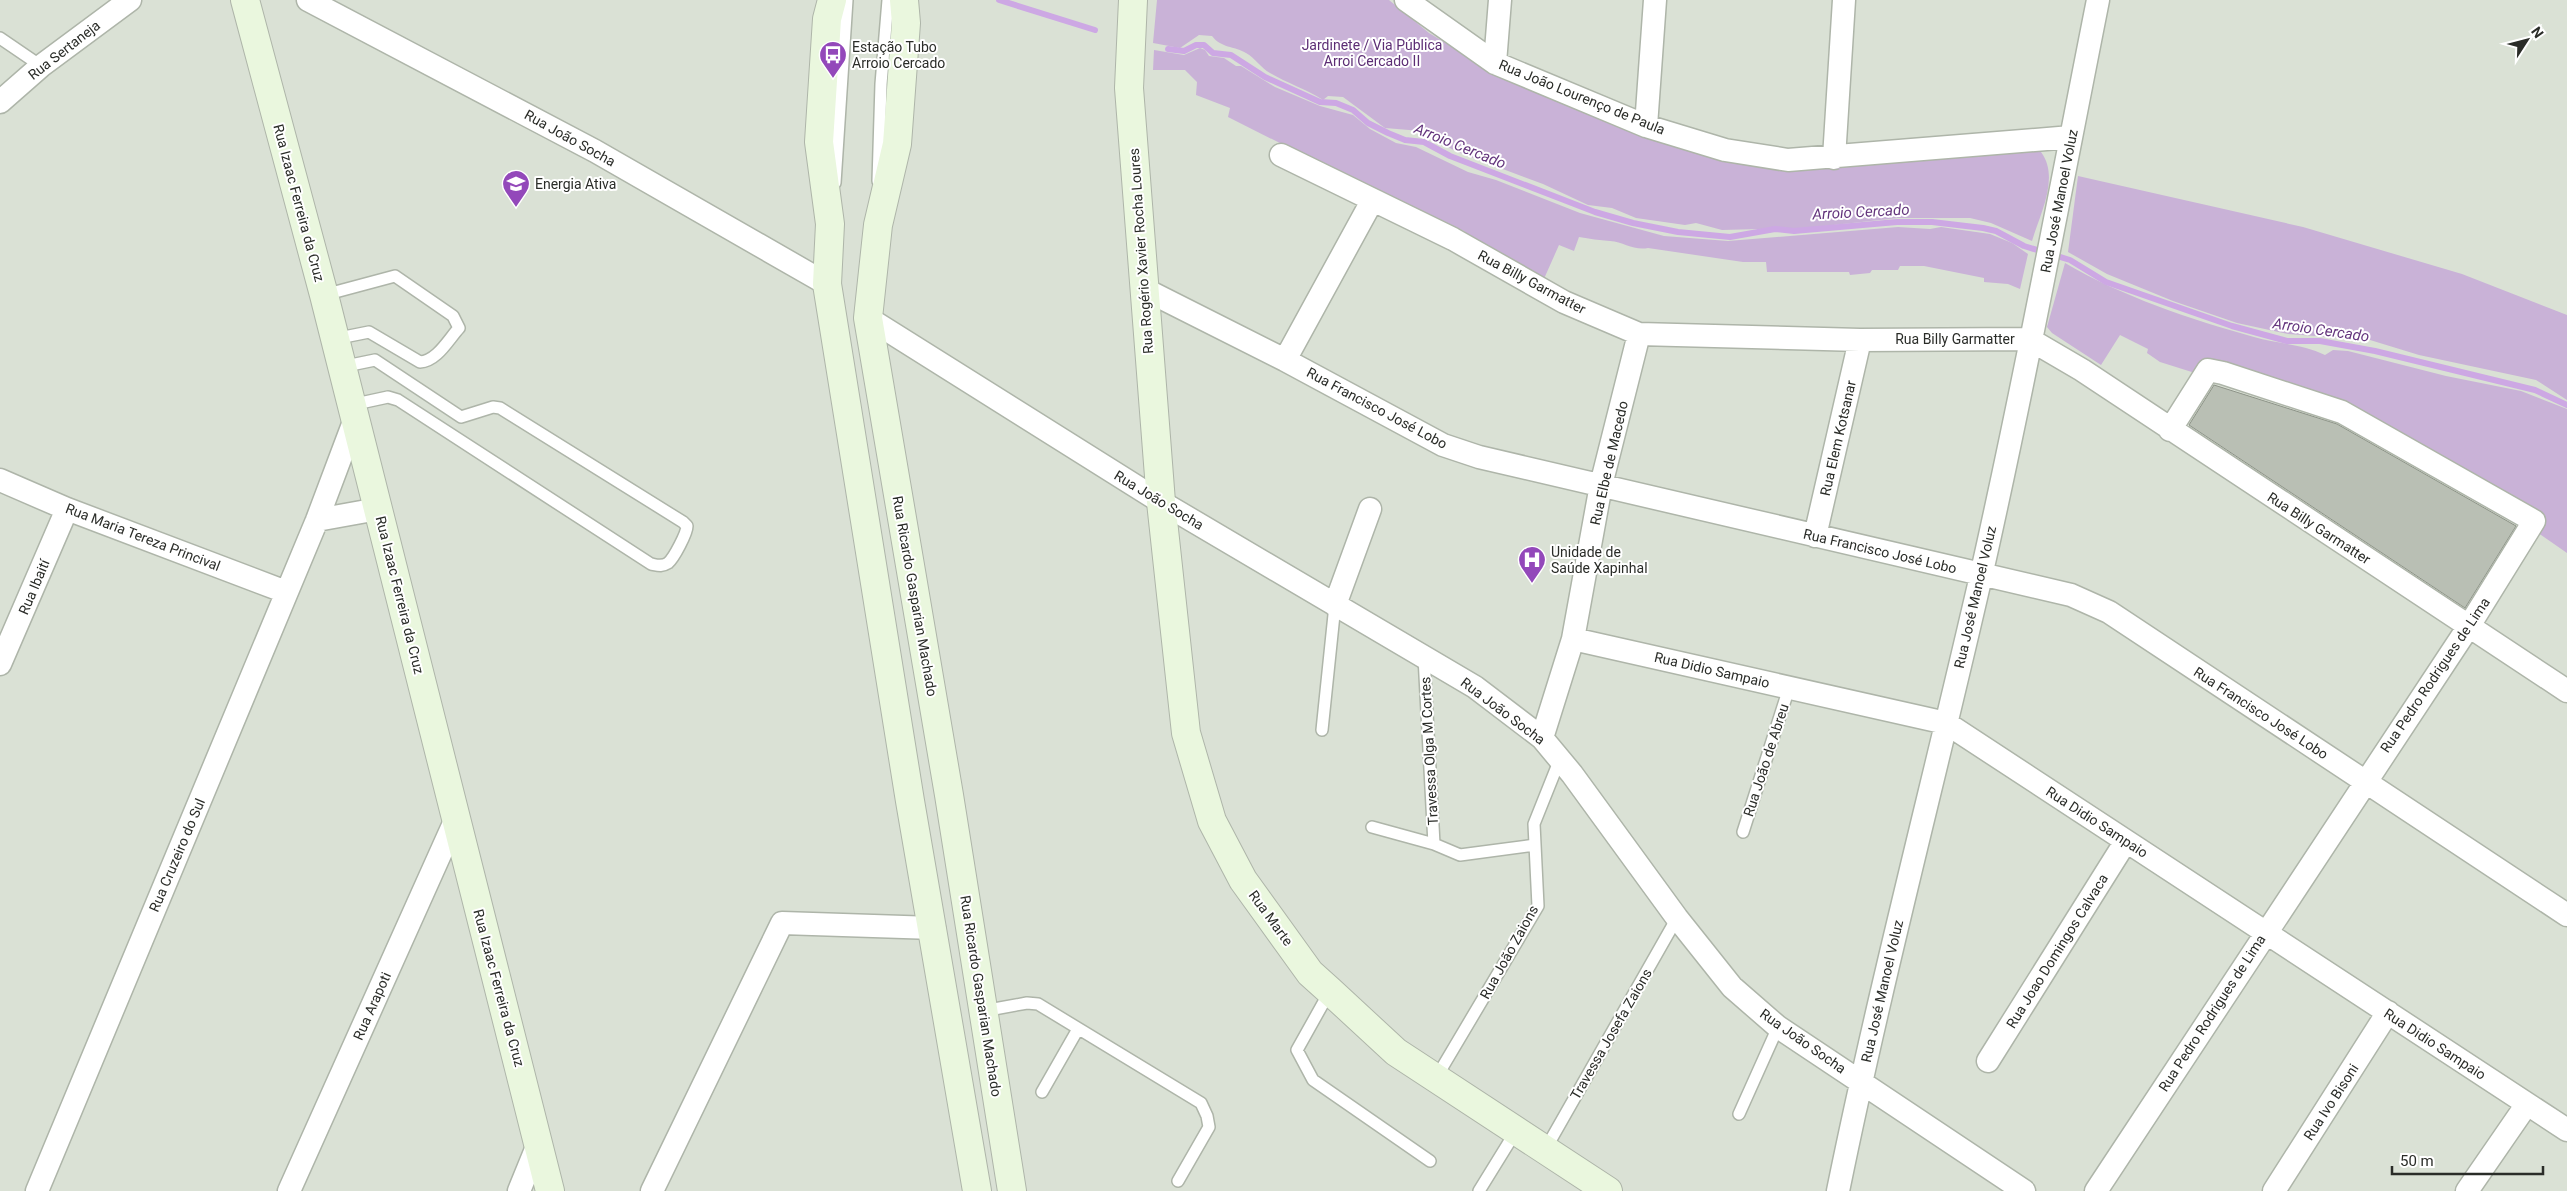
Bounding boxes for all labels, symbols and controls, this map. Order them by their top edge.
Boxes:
north arrow [2502,15,2552,65]
street label: Rua Sertaneja [25,17,103,83]
text: N [2528,24,2547,41]
park label: Jardinete / Via Pública Arroi Cercado II [1302,37,1442,69]
place label: Estação Tubo Arroio Cercado [852,39,945,71]
bus stop icon: Estação Tubo Arroio Cercado [818,40,848,79]
street label: Rua João Lourenço de Paula [1497,56,1667,138]
street label: Rua João Socha [522,106,618,170]
water label: Arroio Cercado [1411,119,1508,173]
street label: Rua Izaac Ferreira da Cruz [270,122,328,284]
street label: Rua José Manoel Voluz [2037,128,2081,274]
street label: Rua Rogério Xavier Rocha Loures [1126,148,1156,354]
school or university icon: Energia Ativa [501,169,531,208]
place label: Energia Ativa [535,176,616,192]
water label: Arroio Cercado [1811,200,1910,224]
street label: Rua Billy Garmatter [1475,247,1589,317]
water label: Arroio Cercado [2271,314,2370,346]
street label: Rua Billy Garmatter [1895,331,2015,347]
street label: Rua Francisco José Lobo [1304,364,1450,452]
street label: Rua Elem Kotsanar [1817,378,1859,497]
street label: Rua Elbe de Macedo [1587,399,1631,527]
street label: Rua João Socha [1112,467,1206,533]
street label: Rua Billy Garmatter [2264,489,2374,567]
street label: Rua Ricardo Gasparian Machado [889,494,941,698]
street label: Rua Maria Tereza Princival [63,500,223,574]
street label: Rua Izaac Ferreira da Cruz [373,514,427,676]
street label: Rua José Manoel Voluz [1951,524,1999,670]
street label: Rua Francisco José Lobo [1802,526,1958,576]
place label: Unidade de Saúde Xapinhal [1551,544,1648,576]
hospital icon: Unidade de Saúde Xapinhal [1517,545,1547,584]
street label: Rua Ibaití [15,557,53,617]
street label: Rua Pedro Rodrigues de Lima [2377,594,2493,756]
street label: Rua Didio Sampaio [1653,649,1771,691]
street label: Rua Francisco José Lobo [2191,664,2331,762]
street label: Rua João Socha [1458,674,1548,748]
street label: Travessa Olga M Cortes [1417,676,1441,826]
street label: Rua João de Abreu [1740,702,1792,818]
street label: Rua Didio Sampaio [2043,783,2151,861]
street label: Rua Cruzeiro do Sul [146,796,208,914]
street label: Rua Joao Domingos Calvaca [2003,871,2111,1031]
street label: Rua Marte [1246,887,1296,949]
street label: Rua Ricardo Gasparian Machado [957,894,1005,1098]
street label: Rua João Zaions [1477,902,1541,1002]
street label: Rua Izaac Ferreira da Cruz [470,907,528,1069]
street label: Rua José Manoel Voluz [1858,918,1906,1064]
street label: Rua Pedro Rodrigues de Lima [2155,932,2269,1094]
street label: Travessa Josefa Zaions [1567,966,1655,1102]
street label: Rua Arapoti [350,970,394,1042]
street label: Rua João Socha [1757,1005,1849,1077]
street label: Rua Didio Sampaio [2381,1005,2489,1083]
street label: Rua Ivo Bisoni [2300,1061,2362,1143]
scale bar [2392,1144,2543,1176]
text: 50 m [2400,1152,2434,1170]

